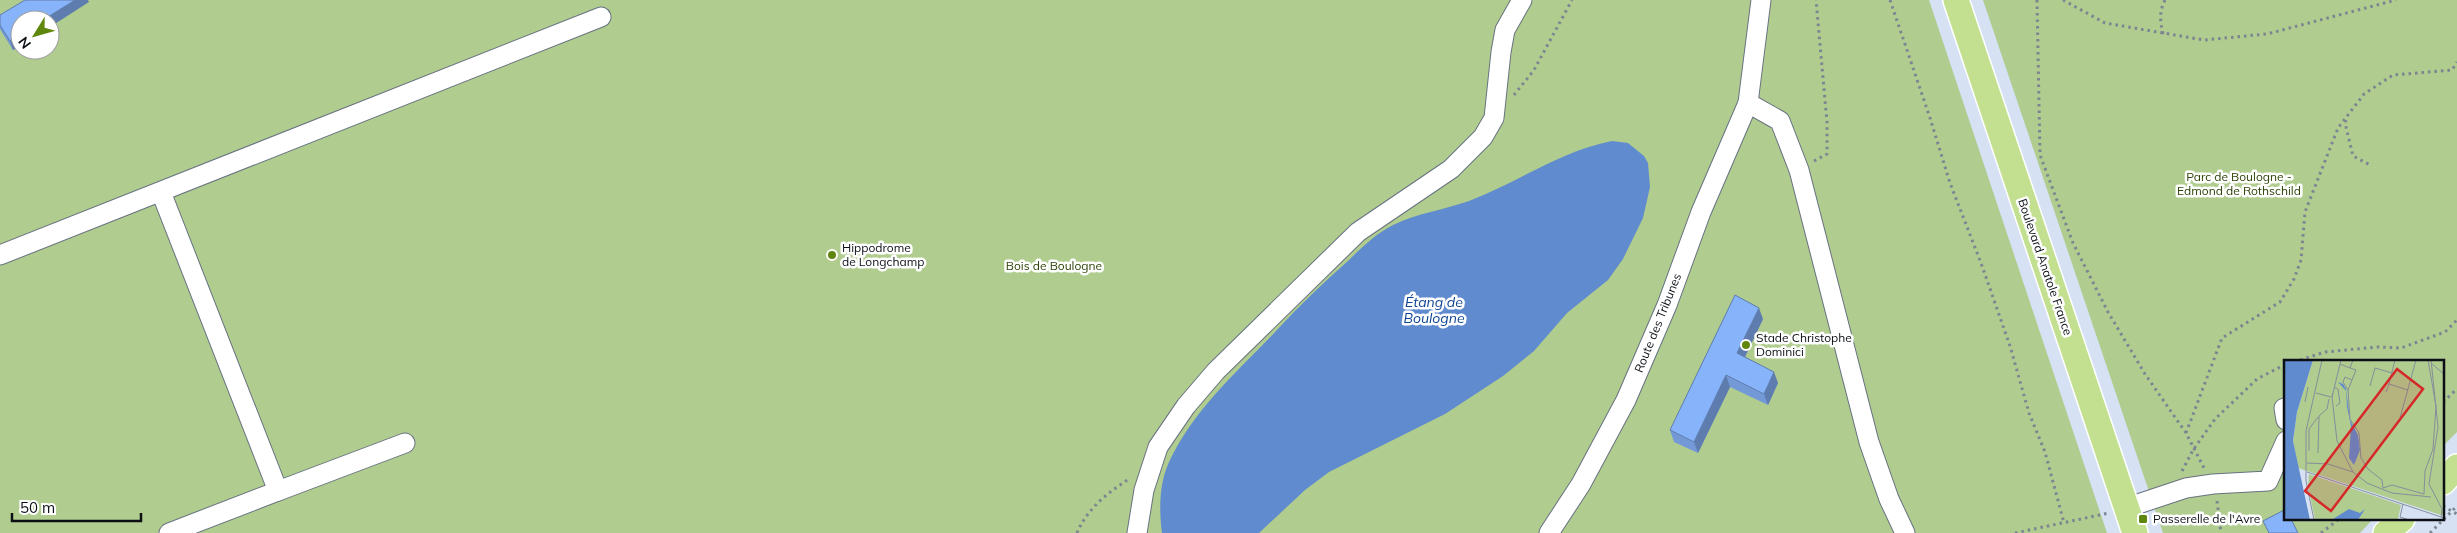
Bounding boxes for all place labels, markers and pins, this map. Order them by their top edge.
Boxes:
place label: Hippodrome de Longchamp [842,240,924,269]
marker: Hippodrome de Longchamp [826,249,838,261]
place label: Stade Christophe Dominici [1756,330,1852,359]
marker: Stade Christophe Dominici [1740,339,1752,351]
place label: Passerelle de l'Avre [2153,511,2260,526]
marker: Passerelle de l'Avre [2137,513,2149,525]

